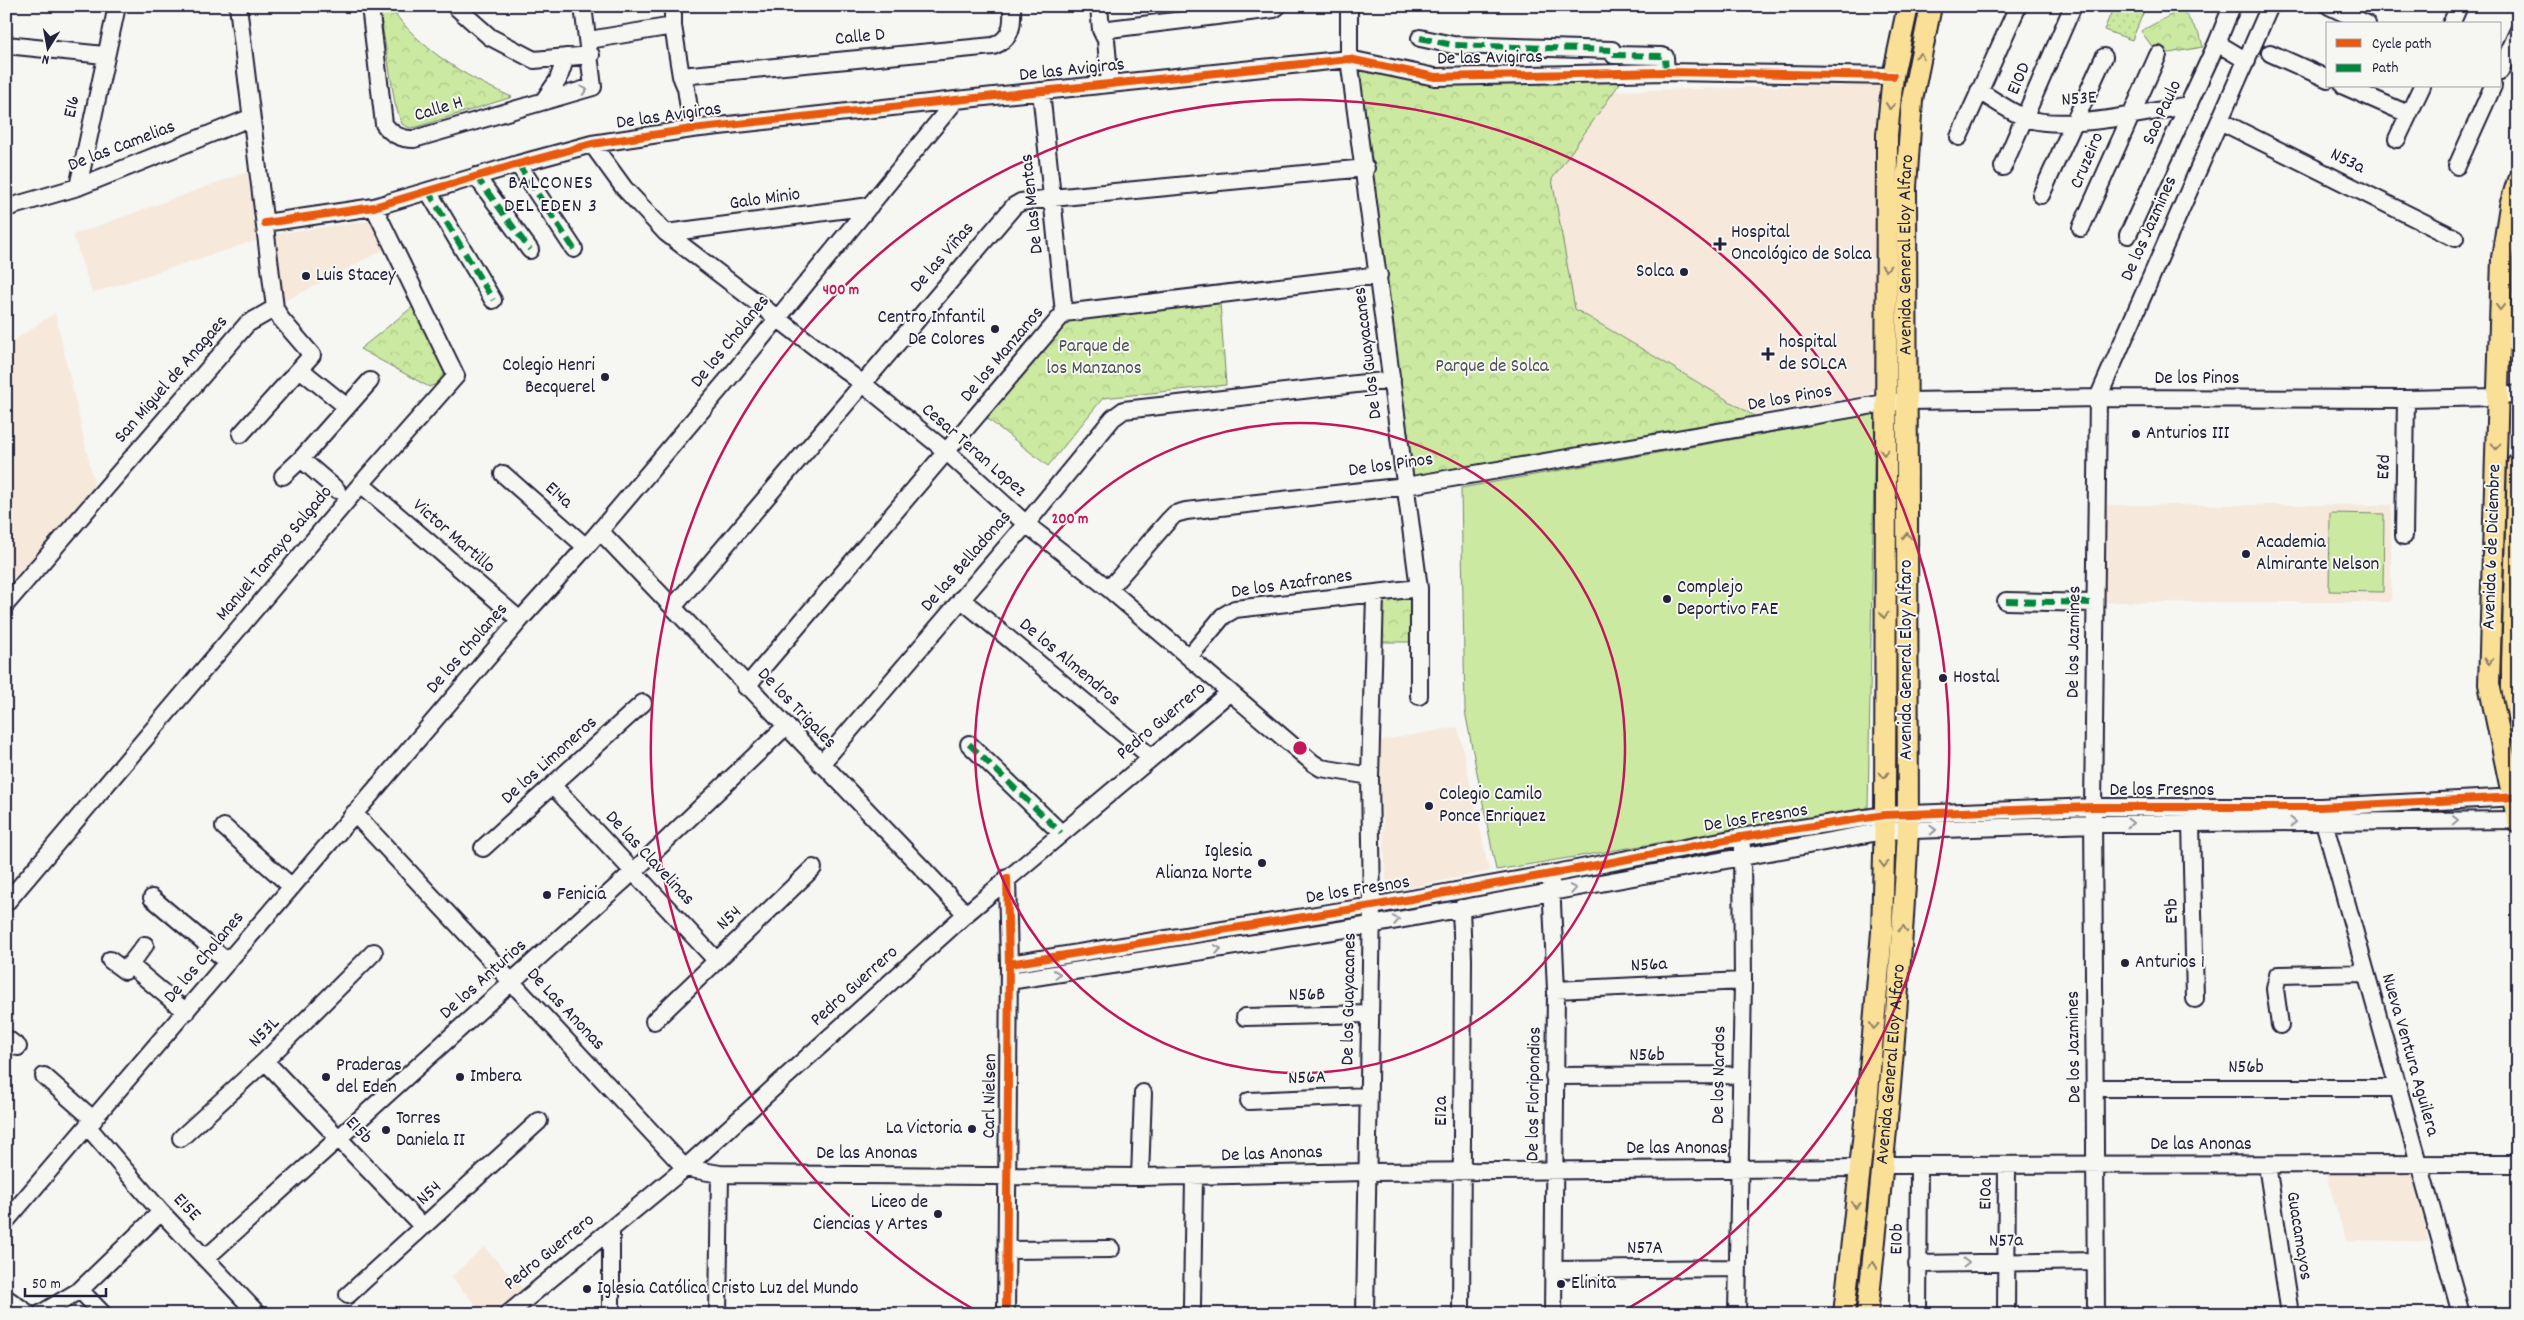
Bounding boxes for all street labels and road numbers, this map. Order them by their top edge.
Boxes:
street label: Calle D [834,22,886,54]
street label: De las Avigiras [1437,45,1543,73]
street label: De las Avigiras [1018,52,1126,90]
street label: E10D [2001,58,2039,99]
street label: Sao Paulo [2136,76,2190,150]
street label: N53E [2060,85,2098,115]
street label: Calle H [411,90,467,130]
street label: E16 [57,93,89,121]
street label: De las Avigiras [615,96,723,138]
street label: De las Camelias [64,114,180,180]
street label: Cruzeiro [2064,128,2112,194]
street label: N53a [2325,142,2370,182]
street label: De las Mentas [1014,153,1052,255]
street label: Avenida General Eloy Alfaro [1892,153,1922,355]
street label: De los Jazmines [2115,172,2185,286]
street label: Galo Minio [728,182,802,218]
street label: De las Viñas [904,216,982,300]
street label: De los Guayacanes [1348,285,1390,421]
street label: De los Cholanes [685,290,777,394]
street label: De los Manzanos [955,301,1051,409]
street label: San Miguel de Anagaes [109,310,235,450]
street label: De los Pinos [2154,366,2240,393]
street label: De los Pinos [1746,378,1834,420]
street label: Cesar Teran Lopez [914,398,1032,504]
street label: De los Pinos [1347,447,1435,485]
street label: E8d [2371,454,2399,480]
street label: Avenida 6 de Diciembre [2477,464,2509,630]
street label: E14a [538,476,579,517]
street label: Manuel Tamayo Salgado [210,480,340,628]
street label: Victor Martillo [406,493,500,581]
street label: De las Belladonas [915,505,1019,619]
street label: Avenida General Eloy Alfaro [1894,560,1921,760]
street label: De los Azafranes [1230,563,1354,607]
street label: De los Jazmines [2061,585,2089,699]
street label: De los Cholanes [421,598,515,700]
street label: De los Almendros [1012,612,1126,714]
street label: De los Trigales [750,662,842,756]
street label: Pedro Guerrero [1111,676,1213,768]
street label: De los Limoneros [496,710,604,812]
street label: De los Fresnos [2110,778,2214,805]
street label: De los Fresnos [1702,797,1810,841]
street label: De las Clavelinas [598,806,700,912]
street label: De los Fresnos [1304,869,1412,913]
street label: E9b [2159,898,2187,924]
street label: N54 [711,900,749,938]
street label: De los Cholanes [158,906,252,1010]
street label: De los Guayacanes [1335,932,1365,1066]
street label: De los Anturios [434,933,534,1027]
street label: Pedro Guerrero [805,940,905,1034]
street label: N56a [1630,952,1669,980]
street label: De Las Anonas [519,962,611,1058]
street label: Avenida General Eloy Alfaro [1869,963,1913,1166]
street label: Nueva Ventura Aguilera [2373,970,2445,1141]
street label: N56B [1289,982,1325,1010]
street label: De los Jazmines [2061,990,2089,1104]
street label: N53L [243,1011,287,1055]
street label: De los Nardos [1706,1025,1734,1125]
street label: De los Floripondios [1520,1026,1550,1162]
street label: N56b [1629,1043,1665,1070]
street label: Carl Nielsen [977,1053,1005,1139]
street label: N56b [2228,1055,2264,1082]
street label: N56A [1288,1065,1326,1093]
street label: E12a [1429,1095,1456,1126]
street label: E15b [338,1111,378,1151]
street label: De las Anonas [2150,1132,2252,1159]
street label: De las Anonas [1626,1136,1728,1163]
street label: De las Anonas [1221,1140,1323,1170]
street label: De las Anonas [816,1141,918,1168]
street label: N54 [411,1175,449,1213]
street label: E10a [1973,1177,2001,1210]
street label: E15E [166,1188,206,1229]
street label: Guacamayos [2278,1190,2318,1282]
street label: Pedro Guerrero [499,1208,601,1298]
street label: E10b [1884,1223,1912,1255]
street label: N57a [1989,1228,2025,1256]
street label: N57A [1627,1236,1663,1263]

